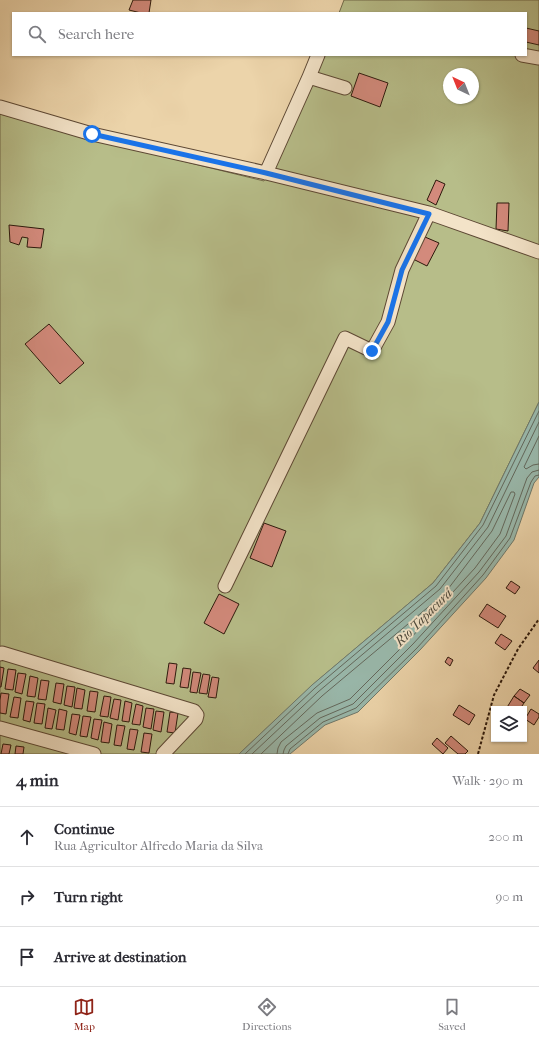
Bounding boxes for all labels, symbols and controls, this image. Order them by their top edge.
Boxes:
search box [12,12,527,56]
icon: search [26,23,48,45]
text: Search here [58,25,134,43]
north arrow [443,68,479,104]
route start [83,125,101,143]
route end [363,342,381,360]
water label: Rio Tapacurá [391,585,456,650]
map controls [491,706,527,742]
button: layers [491,706,527,742]
text: 4 min [16,770,59,790]
text: Walk · 290 m [452,773,523,788]
text: Continue [54,820,114,838]
icon: ahead [16,826,38,848]
text: 200 m [488,829,523,844]
text: Rua Agricultor Alfredo Maria da Silva [54,838,263,853]
icon: right [16,886,38,908]
text: Turn right [54,888,123,906]
text: 90 m [495,889,523,904]
icon: arrive [16,946,38,968]
text: Arrive at destination [54,948,186,966]
tab: Map [73,996,95,1033]
tab: Directions [242,996,292,1033]
tab: Saved [438,996,466,1033]

